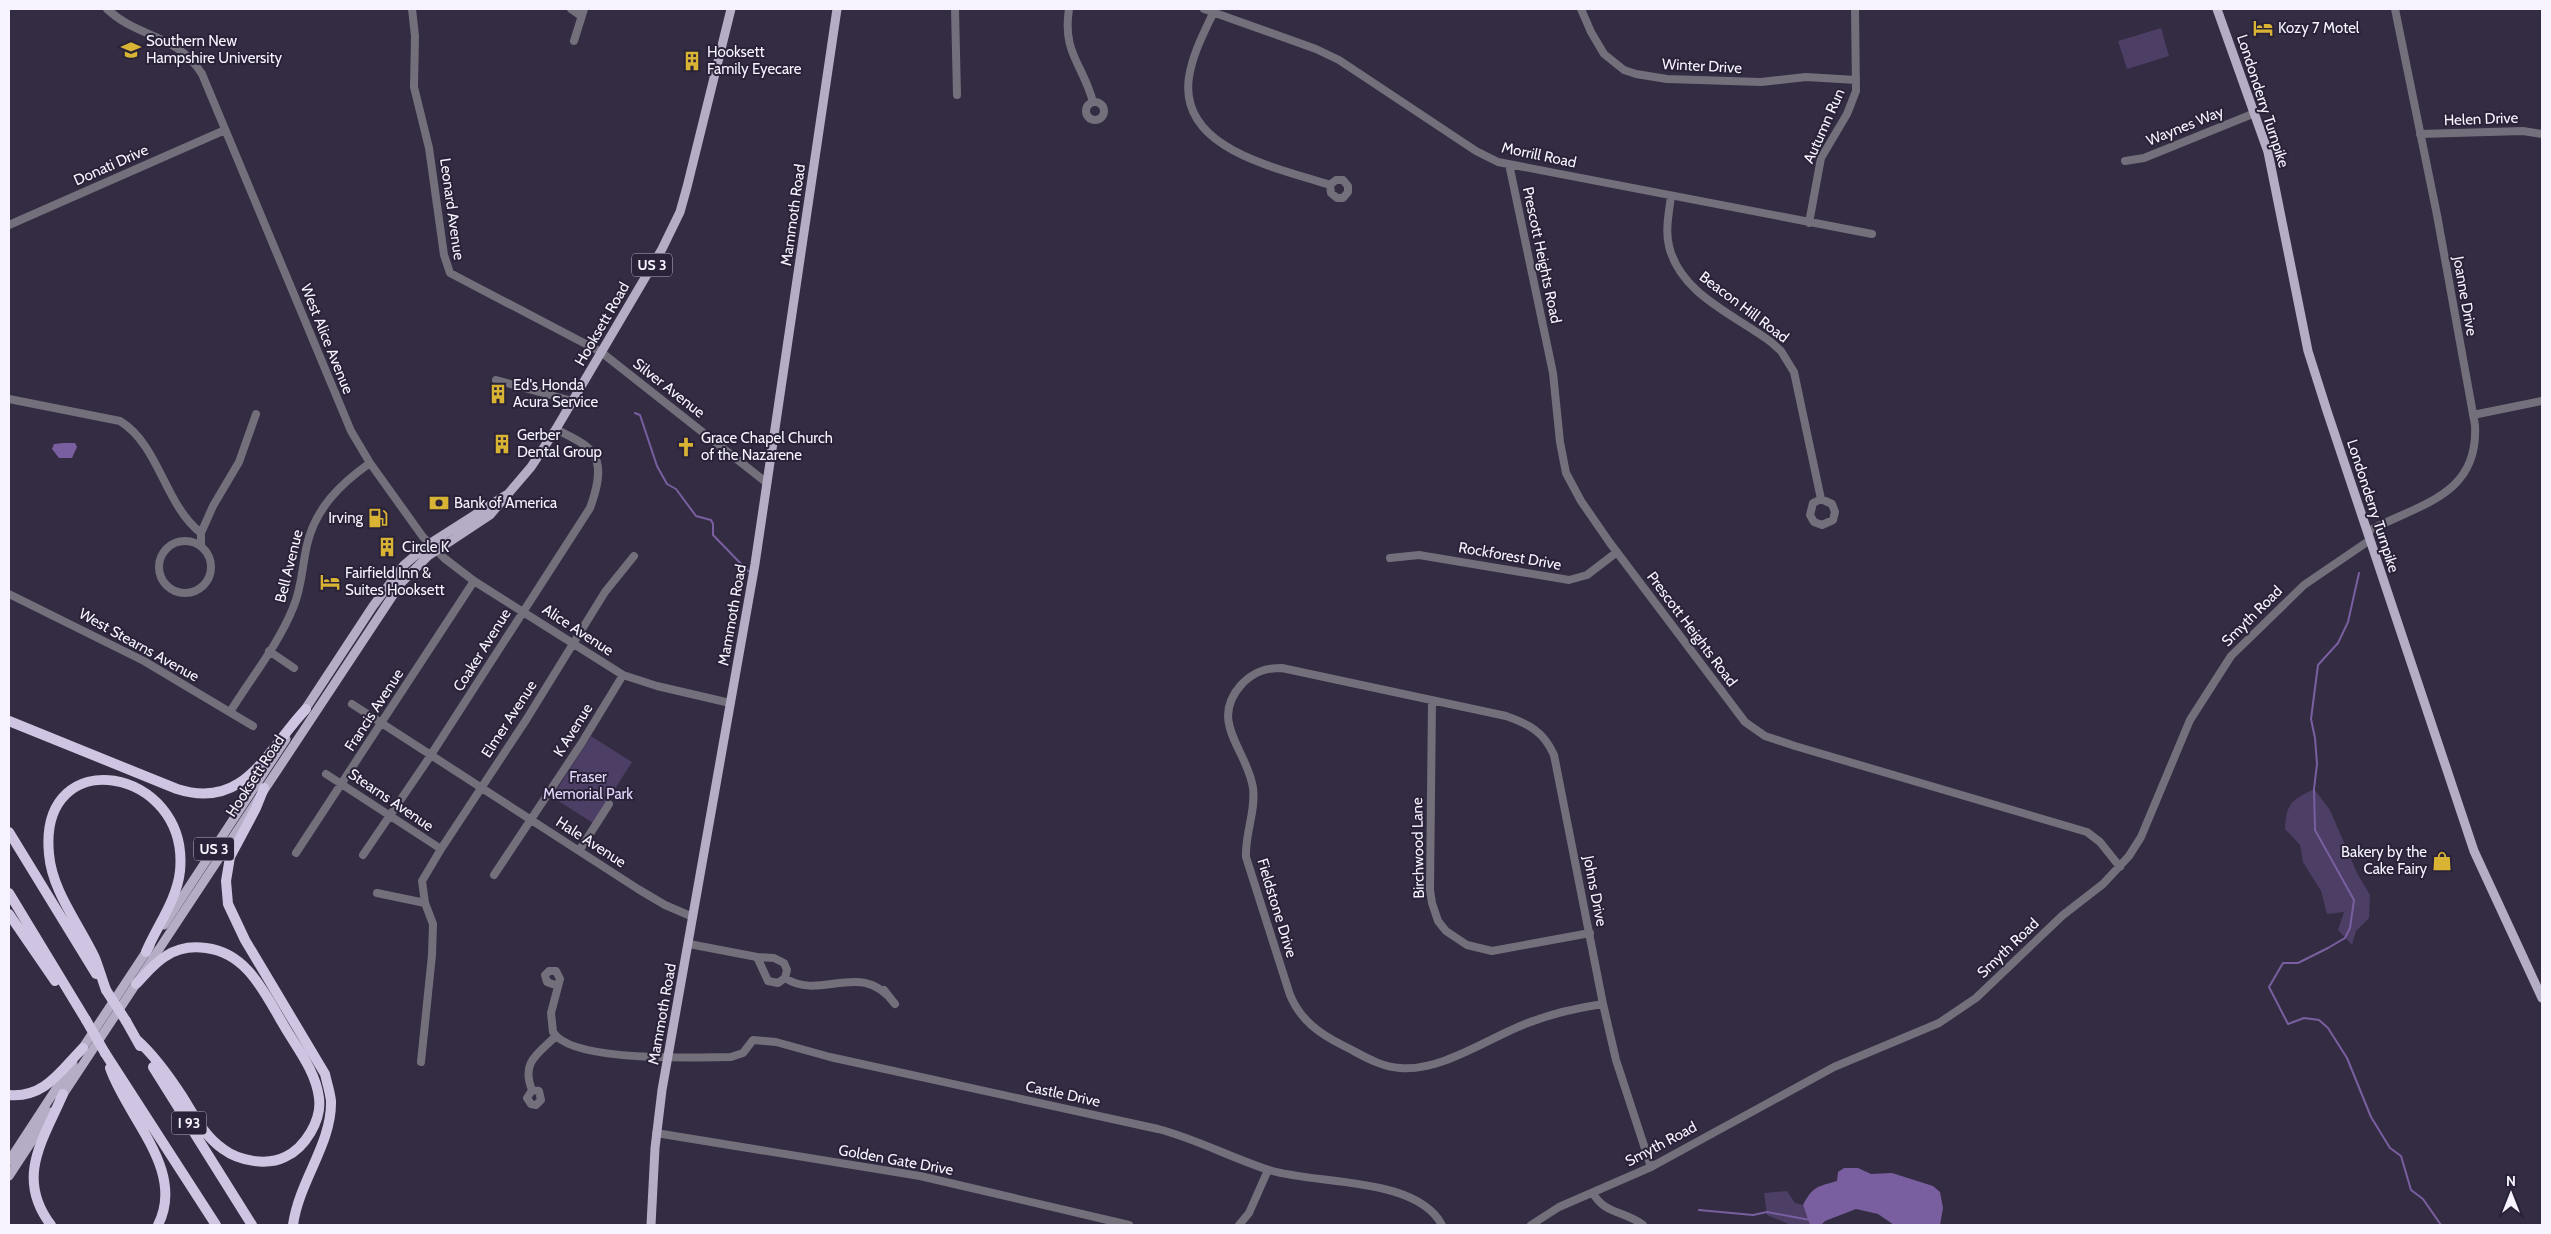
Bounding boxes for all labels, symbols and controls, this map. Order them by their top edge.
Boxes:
hotel icon: Kozy 7 Motel [2252,17,2274,39]
place label: Kozy 7 Motel [2278,19,2360,37]
place label: Southern New Hampshire University [146,32,283,67]
street label: Londonderry Turnpike [2233,32,2293,170]
school or university icon: Southern New Hampshire University [120,39,142,61]
place label: Hooksett Family Eyecare [707,43,802,78]
building icon: Hooksett Family Eyecare [681,50,703,72]
street label: Winter Drive [1662,55,1743,77]
street label: Autumn Run [1800,86,1848,166]
street label: Waynes Way [2144,102,2227,150]
street label: Helen Drive [2443,109,2519,129]
street label: Morrill Road [1500,138,1578,172]
street label: Donati Drive [71,140,151,189]
street label: Leonard Avenue [436,157,468,261]
street label: Mammoth Road [777,163,809,267]
street label: Prescott Heights Road [1519,185,1565,325]
road number: US 3 [632,254,672,276]
street label: Joanne Drive [2449,254,2481,338]
street label: Beacon Hill Road [1696,268,1792,346]
street label: Hooksett Road [571,279,633,369]
street label: West Alice Avenue [297,281,357,397]
street label: Silver Avenue [630,354,709,422]
place label: Ed's Honda Acura Service [513,376,598,411]
building icon: Ed's Honda Acura Service [487,383,509,405]
place label: Gerber Dental Group [517,426,602,461]
place label: Grace Chapel Church of the Nazarene [701,429,833,464]
building icon: Gerber Dental Group [491,433,513,455]
church icon: Grace Chapel Church of the Nazarene [675,436,697,458]
street label: Londonderry Turnpike [2343,437,2403,575]
bank icon: Bank of America [428,492,450,514]
place label: Bank of America [454,494,558,512]
fuel station icon: Irving [367,507,389,529]
place label: Irving [328,509,364,527]
street label: Bell Avenue [271,527,307,604]
building icon: Circle K [376,536,398,558]
place label: Circle K [402,538,450,556]
street label: Rockforest Drive [1457,538,1563,574]
street label: Mammoth Road [714,563,750,667]
place label: Fairfield Inn & Suites Hooksett [345,564,445,599]
street label: Prescott Heights Road [1643,568,1741,690]
hotel icon: Fairfield Inn & Suites Hooksett [319,571,341,593]
street label: Smyth Road [2218,582,2286,650]
street label: Alice Avenue [539,600,617,660]
street label: West Stearns Avenue [76,604,203,686]
street label: Coaker Avenue [449,605,515,695]
street label: Francis Avenue [341,665,407,755]
street label: Elmer Avenue [477,677,541,761]
street label: K Avenue [550,700,597,760]
street label: Hooksett Road [222,732,288,820]
street label: Stearns Avenue [345,765,437,835]
park label: Fraser Memorial Park [543,768,633,803]
street label: Birchwood Lane [1408,797,1428,899]
street label: Hale Avenue [553,813,630,871]
road number: US 3 [194,838,234,861]
place label: Bakery by the Cake Fairy [2341,843,2427,878]
shop icon: Bakery by the Cake Fairy [2431,850,2453,872]
street label: Johns Drive [1579,853,1611,928]
street label: Fieldstone Drive [1253,856,1301,960]
street label: Smyth Road [1974,914,2042,982]
street label: Mammoth Road [644,962,680,1066]
street label: Castle Drive [1024,1077,1102,1111]
road number: I 93 [172,1112,206,1134]
street label: Smyth Road [1622,1118,1700,1170]
street label: Golden Gate Drive [837,1141,955,1179]
north arrow [2486,1169,2536,1219]
text: N [2506,1172,2516,1190]

